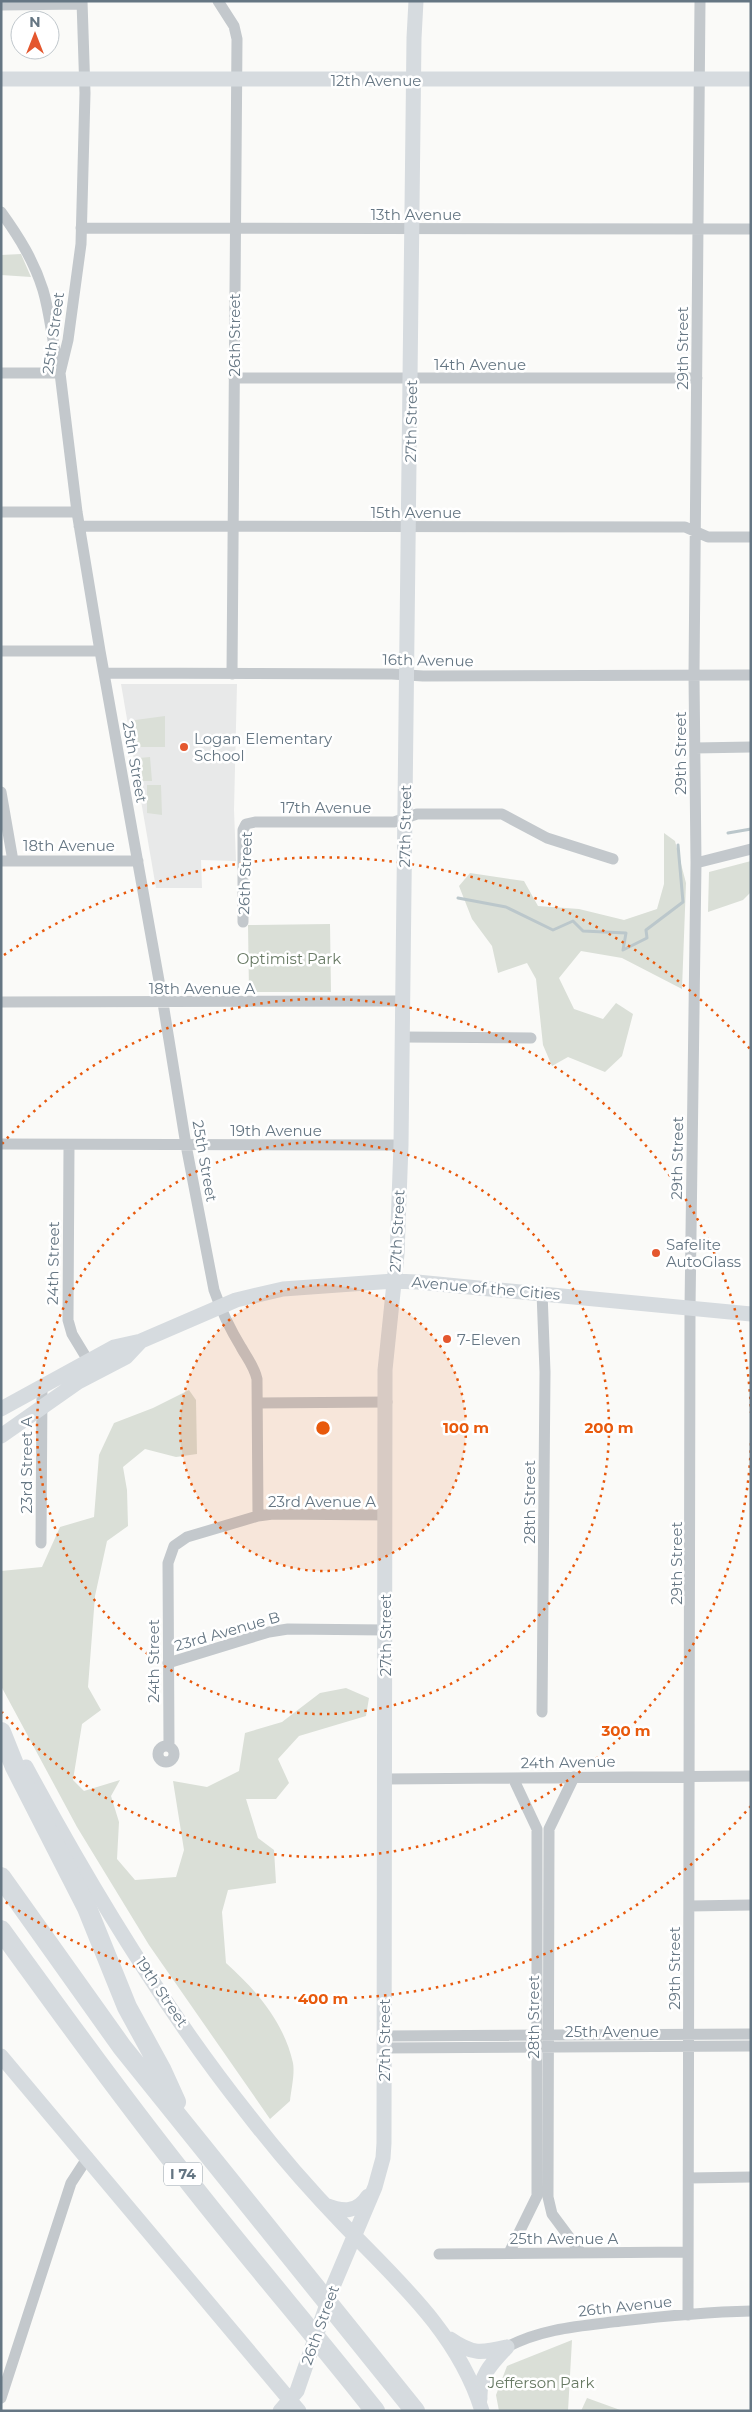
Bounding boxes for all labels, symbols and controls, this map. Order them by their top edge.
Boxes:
north arrow [10,10,60,60]
text: N [29,13,41,31]
street label: 12th Avenue [331,71,421,90]
street label: 13th Avenue [371,205,461,224]
street label: 25th Street [38,291,68,375]
street label: 26th Street [225,293,244,377]
street label: 29th Street [673,306,692,390]
street label: 14th Avenue [434,355,526,374]
street label: 27th Street [401,380,421,462]
street label: 15th Avenue [371,503,461,522]
street label: 16th Avenue [382,650,474,670]
street label: 29th Street [671,711,690,795]
street label: 25th Street [118,720,152,804]
place label: Logan Elementary School [194,729,333,765]
marker: Logan Elementary School [178,741,190,753]
street label: 27th Street [395,785,415,867]
street label: 17th Avenue [281,798,371,817]
street label: 26th Street [234,831,256,915]
street label: 18th Avenue [23,836,115,855]
park label: Optimist Park [237,949,341,968]
street label: 18th Avenue A [149,979,255,998]
street label: 29th Street [667,1116,687,1200]
street label: 25th Street [188,1119,222,1203]
street label: 19th Avenue [230,1121,322,1140]
street label: 27th Street [385,1189,409,1273]
street label: 24th Street [43,1221,63,1305]
place label: Safelite AutoGlass [666,1235,741,1271]
marker: Safelite AutoGlass [650,1247,662,1259]
street label: Avenue of the Cities [411,1272,561,1304]
place label: 7-Eleven [457,1330,521,1349]
marker: 7-Eleven [441,1333,453,1345]
street label: 23rd Street A [17,1416,36,1513]
text: 100 m [443,1418,489,1437]
text: 200 m [584,1418,634,1437]
centre of rings [314,1419,332,1437]
street label: 28th Street [520,1460,539,1544]
street label: 23rd Avenue A [268,1492,376,1511]
street label: 29th Street [667,1521,686,1605]
street label: 27th Street [376,1594,395,1676]
street label: 23rd Avenue B [172,1607,282,1655]
street label: 24th Street [144,1619,163,1703]
text: 300 m [600,1721,651,1740]
street label: 24th Avenue [520,1752,616,1772]
street label: 29th Street [665,1926,684,2010]
street label: 19th Street [132,1953,192,2031]
street label: 28th Street [524,1975,543,2059]
text: 400 m [298,1989,348,2008]
street label: 27th Street [375,1999,394,2081]
street label: 25th Avenue [565,2022,659,2041]
road number: I 74 [164,2162,202,2186]
street label: 25th Avenue A [510,2229,618,2248]
street label: 26th Street [297,2283,343,2367]
street label: 26th Avenue [577,2292,673,2320]
park label: Jefferson Park [487,2373,594,2392]

